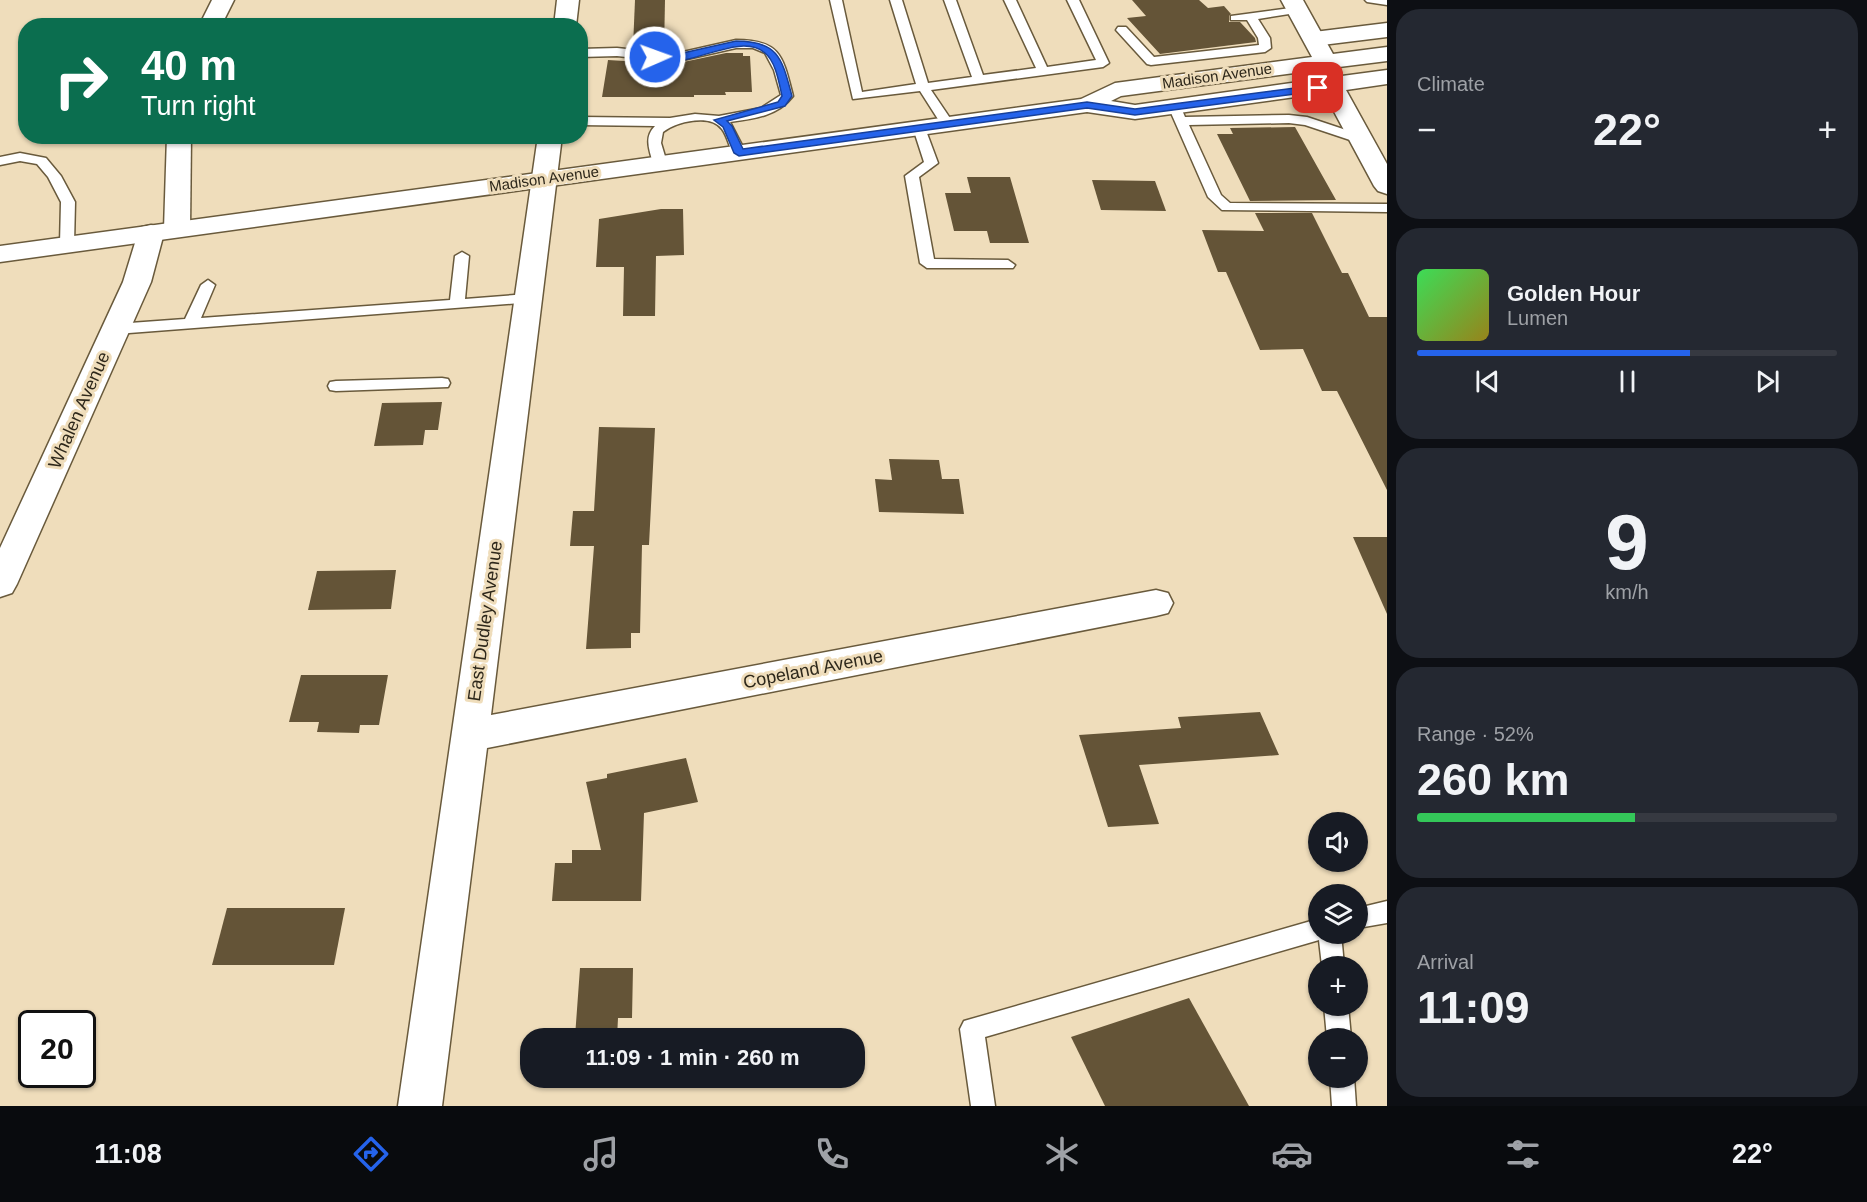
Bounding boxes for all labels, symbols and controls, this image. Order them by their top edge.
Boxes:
position arrow [623,25,687,89]
icon: right [42,42,120,120]
text: 40 m [141,42,237,89]
street label: Madison Avenue [1161,59,1273,92]
pin [1292,62,1343,113]
icon: arrive [1301,71,1334,104]
text: Climate [1417,73,1485,95]
text: Turn right [141,91,256,121]
text: 22° [1593,104,1661,155]
text: − [1417,111,1436,148]
text: + [1818,111,1837,148]
street label: Madison Avenue [488,162,600,195]
text: Golden Hour [1507,281,1640,306]
text: Lumen [1507,307,1568,329]
street label: Whalen Avenue [44,348,114,472]
icon: previous [1471,365,1504,398]
icon: pause [1611,365,1644,398]
icon: next [1751,365,1784,398]
text: 9 [1605,498,1649,586]
street label: East Dudley Avenue [464,540,506,702]
text: km/h [1605,581,1649,603]
street label: Copeland Avenue [741,646,885,692]
text: Range · 52% [1417,723,1534,745]
text: 260 km [1417,754,1570,805]
map controls [1308,812,1368,1088]
button: sound [1308,812,1368,872]
button: layers [1308,884,1368,944]
text: Arrival [1417,951,1474,973]
button: + [1308,956,1368,1016]
text: 11:09 [1417,982,1530,1033]
speed limit sign: 20 [18,1010,96,1088]
button: − [1308,1028,1368,1088]
text: 11:09 · 1 min · 260 m [586,1045,800,1070]
icon: directions [350,1133,392,1175]
icon: music [580,1133,622,1175]
icon: phone [811,1133,853,1175]
icon: climate [1041,1133,1083,1175]
icon: car [1271,1133,1313,1175]
icon: filters [1502,1133,1544,1175]
text: 11:08 [94,1139,162,1169]
text: 22° [1732,1139,1773,1169]

